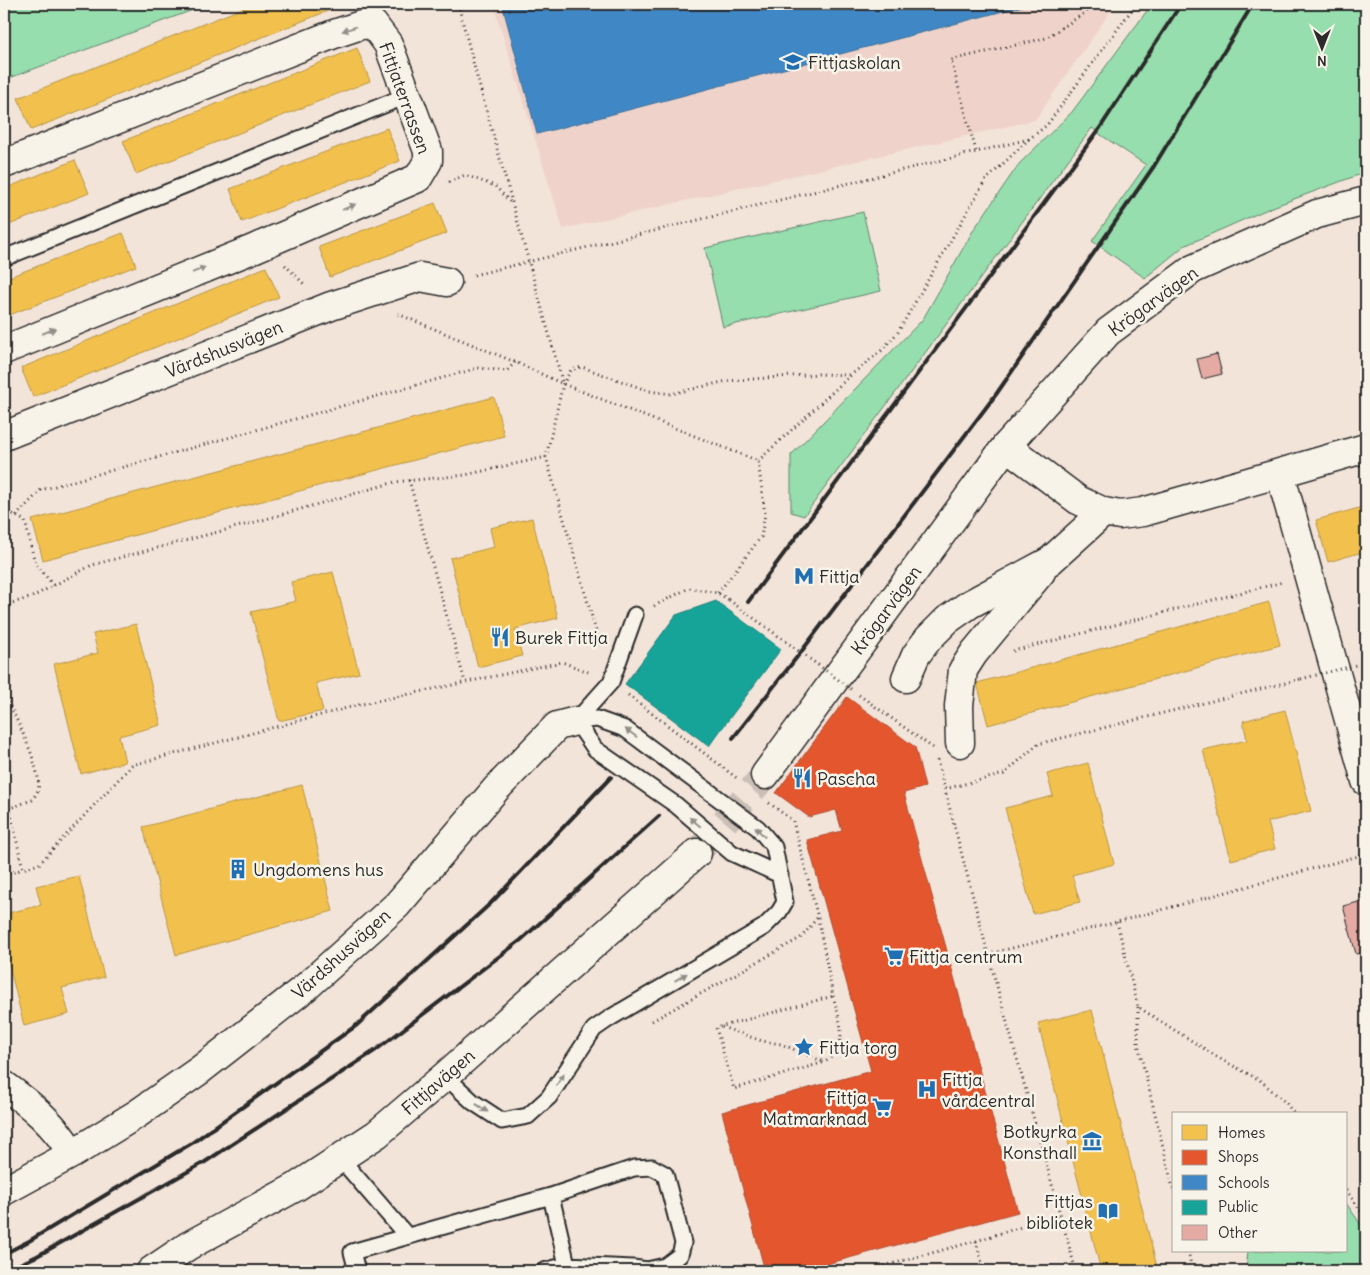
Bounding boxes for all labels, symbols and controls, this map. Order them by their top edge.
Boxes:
north arrow [1298,22,1348,72]
one-way arrow [342,26,357,33]
street label: Fittjaterrassen [374,39,436,157]
school or university icon: Fittjaskolan [782,51,804,73]
place label: Fittjaskolan [808,51,901,74]
text: N [1317,52,1327,70]
one-way arrow [342,203,356,211]
street label: Krögarvägen [1104,261,1202,341]
one-way arrow [192,266,207,274]
street label: Värdshusvägen [162,315,286,383]
one-way arrow [42,327,56,335]
street label: Krögarvägen [846,561,926,659]
metro station icon: Fittja [793,565,815,587]
place label: Fittja [819,565,860,588]
restaurant icon: Burek Fittja [489,626,511,648]
place label: Burek Fittja [515,626,608,649]
one-way arrow [624,728,638,738]
restaurant icon: Pascha [791,767,813,789]
place label: Pascha [817,767,876,790]
one-way arrow [689,816,702,827]
one-way arrow [754,826,766,838]
building icon: Ungdomens hus [227,858,249,880]
place label: Ungdomens hus [253,858,384,881]
street label: Värdshusvägen [287,904,395,1004]
supermarket icon: Fittja centrum [883,945,905,967]
place label: Fittja centrum [909,945,1023,968]
one-way arrow [675,972,688,981]
place icon: Fittja torg [793,1036,815,1058]
place label: Fittja torg [819,1036,897,1059]
street label: Fittjavägen [397,1044,479,1120]
place label: Fittja vårdcentral [942,1068,1035,1112]
one-way arrow [556,1073,565,1087]
hospital icon: Fittja vårdcentral [916,1078,938,1100]
place label: Fittja Matmarknad [762,1086,867,1130]
supermarket icon: Fittja Matmarknad [871,1096,893,1118]
one-way arrow [476,1103,489,1113]
legend [1172,1112,1348,1252]
place label: Botkyrka Konsthall [1003,1120,1077,1164]
text: Homes [1218,1123,1265,1142]
museum icon: Botkyrka Konsthall [1081,1130,1103,1152]
text: Shops [1218,1147,1259,1166]
text: Schools [1218,1173,1270,1192]
place label: Fittjas bibliotek [1026,1190,1093,1234]
text: Public [1218,1197,1259,1216]
library icon: Fittjas bibliotek [1097,1200,1119,1222]
text: Other [1218,1223,1258,1242]

